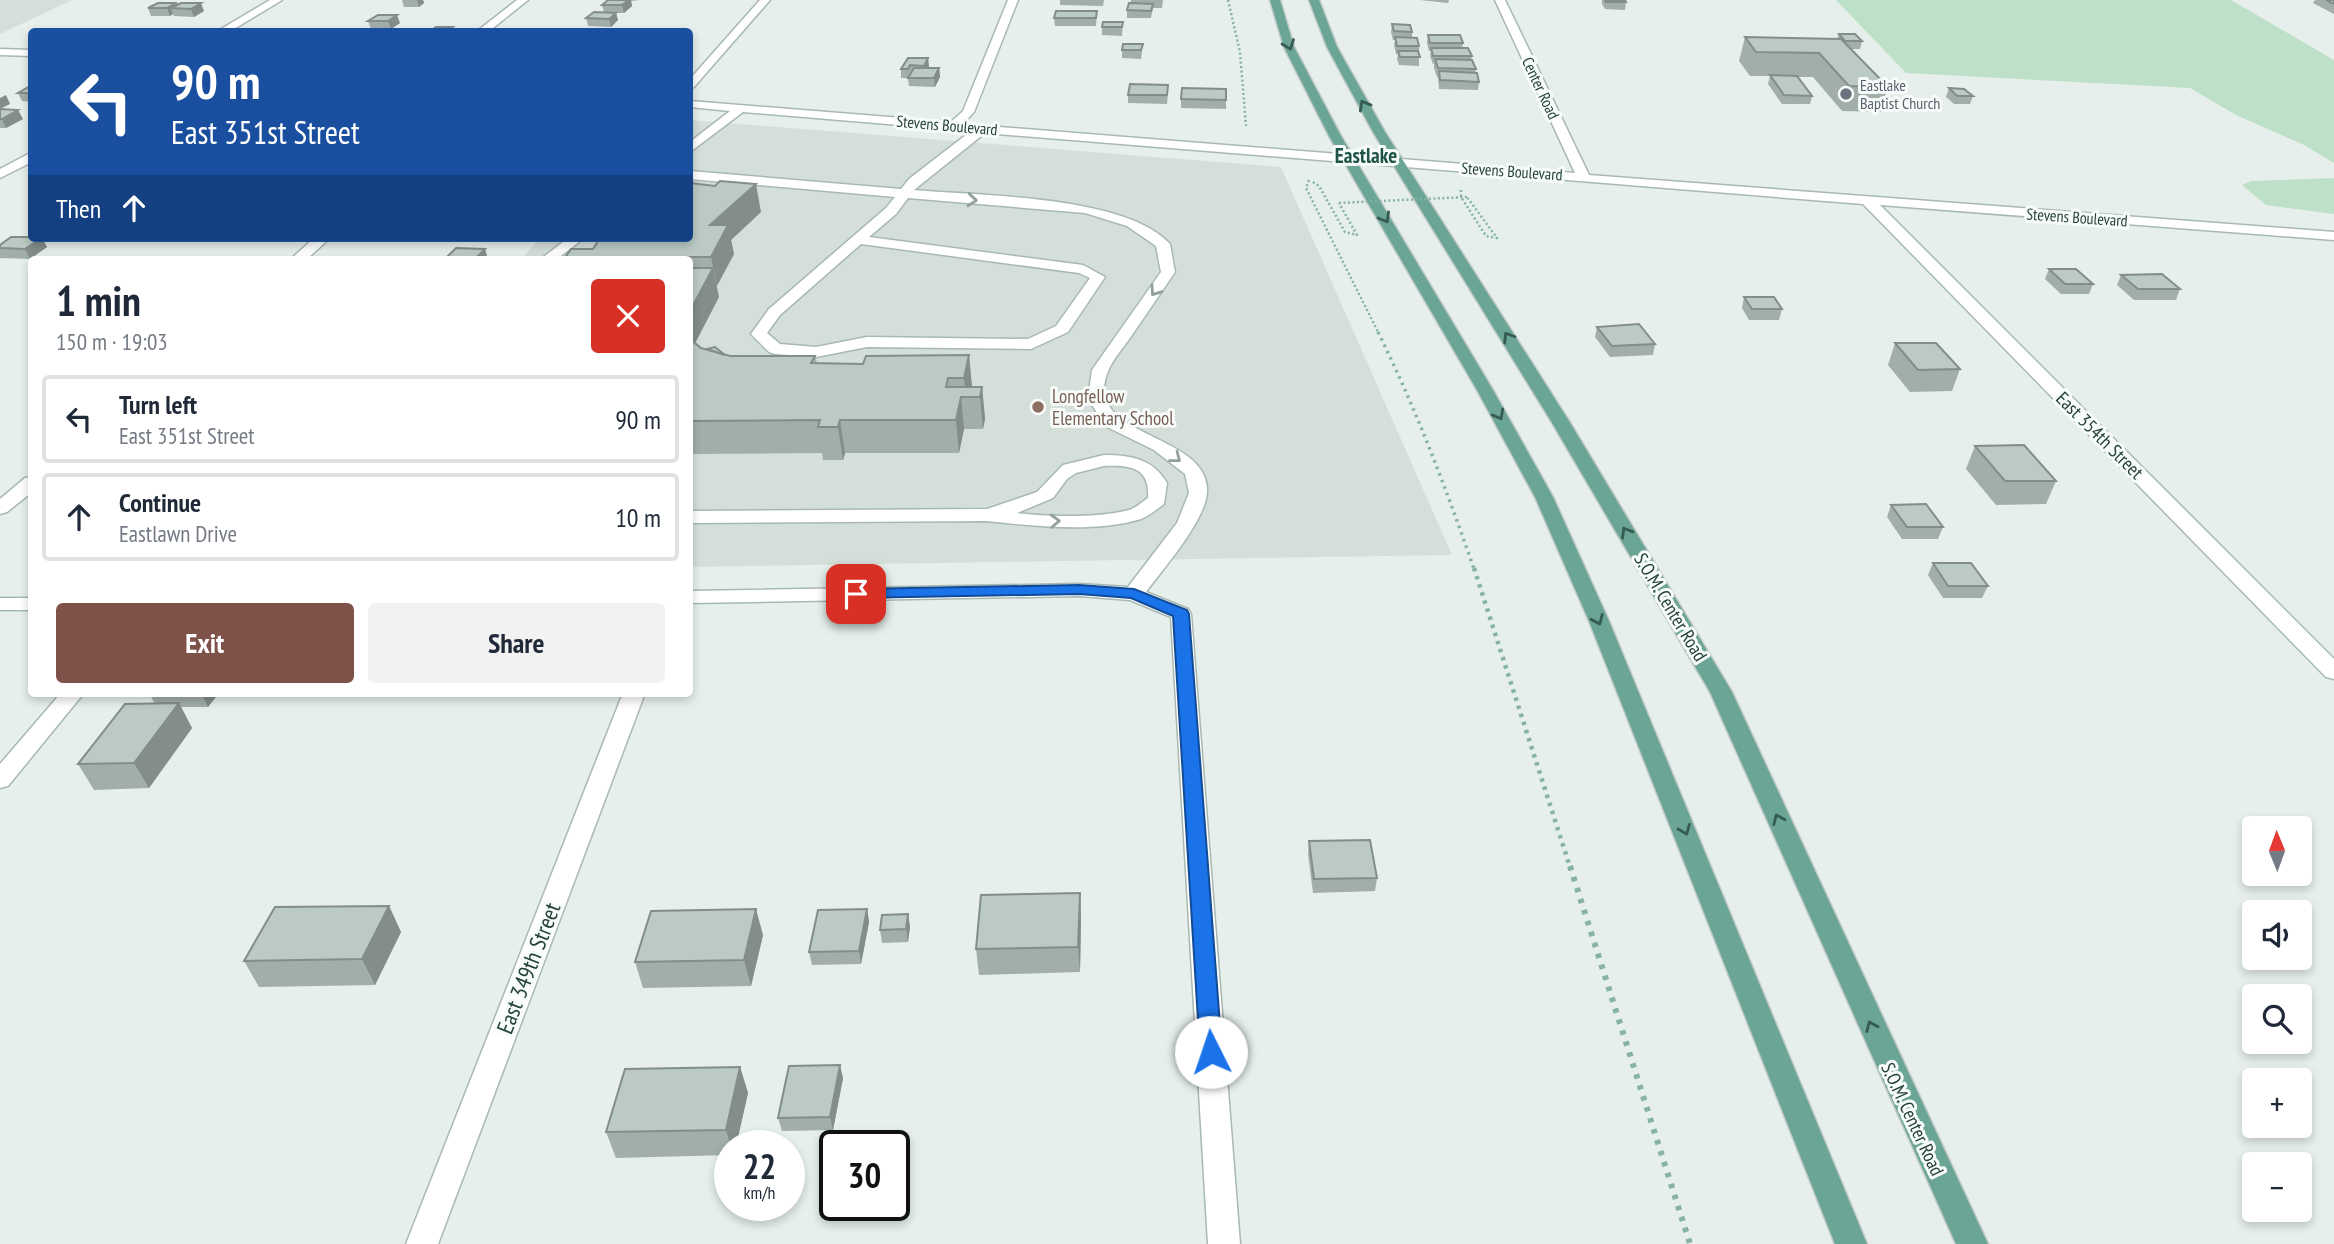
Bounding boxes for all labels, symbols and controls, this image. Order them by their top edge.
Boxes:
one-way arrow [1281,39,1295,51]
text: 90 m [171,49,260,113]
street label: Center Road [1518,54,1564,122]
icon: left [56,56,147,147]
place label: Eastlake Baptist Church [1860,75,1940,113]
marker: Eastlake Baptist Church [1838,86,1854,102]
one-way arrow [1359,99,1372,112]
text: East 351st Street [171,111,360,153]
street label: Stevens Boulevard [896,111,998,139]
district label: Eastlake [1335,142,1397,169]
street label: Stevens Boulevard [1461,157,1563,185]
icon: ahead [115,189,153,227]
text: Then [56,192,101,225]
one-way arrow [966,192,977,207]
street label: Stevens Boulevard [2026,203,2128,231]
one-way arrow [1377,211,1390,224]
text: 1 min [56,273,141,328]
button: close [591,279,665,353]
one-way arrow [1151,283,1163,296]
text: 150 m · 19:03 [56,327,168,356]
one-way arrow [1503,332,1516,345]
place label: Longfellow Elementary School [1052,384,1174,430]
street label: East 354th Street [2051,386,2149,484]
text: Turn left [119,388,197,421]
marker: Longfellow Elementary School [1030,399,1046,415]
icon: left [60,400,98,438]
text: 90 m [615,403,661,436]
one-way arrow [1491,408,1504,421]
text: East 351st Street [119,421,255,450]
one-way arrow [1168,450,1180,463]
text: Continue [119,486,201,519]
icon: ahead [60,498,98,536]
text: 10 m [615,501,661,534]
one-way arrow [1049,513,1060,528]
text: Eastlawn Drive [119,519,237,548]
one-way arrow [1621,526,1634,539]
street label: S.O.M. Center Road [1629,549,1713,665]
pin [826,564,886,624]
icon: arrive [837,575,875,613]
button: Exit [56,603,354,683]
button: Share [368,603,665,683]
one-way arrow [1590,613,1604,625]
one-way arrow [1772,814,1786,826]
north arrow [2242,816,2312,886]
map controls [2242,816,2312,1222]
one-way arrow [1676,824,1690,836]
street label: East 349th Street [490,898,567,1038]
button: sound [2242,900,2312,970]
button: search [2242,984,2312,1054]
position arrow [1174,1015,1248,1089]
one-way arrow [1865,1021,1879,1033]
street label: S.O.M. Center Road [1876,1059,1950,1179]
button: + [2242,1068,2312,1138]
speed limit sign: 30 [819,1130,910,1221]
text: 22 [743,1143,776,1189]
button: − [2242,1152,2312,1222]
text: km/h [744,1181,775,1204]

